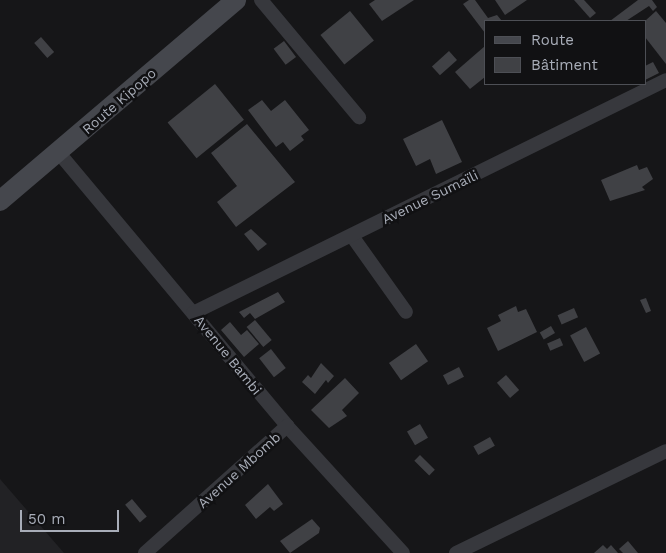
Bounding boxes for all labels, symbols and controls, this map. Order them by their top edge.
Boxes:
legend [483,20,646,85]
text: Route [531,31,574,49]
text: Bâtiment [531,56,598,74]
street label: Route Kipopo [79,64,159,138]
street label: Avenue Sumaïli [379,166,481,228]
street label: Avenue Bambi [191,312,265,398]
street label: Avenue Mbomb [194,428,284,512]
scale bar [22,500,121,532]
text: 50 m [28,510,65,528]

